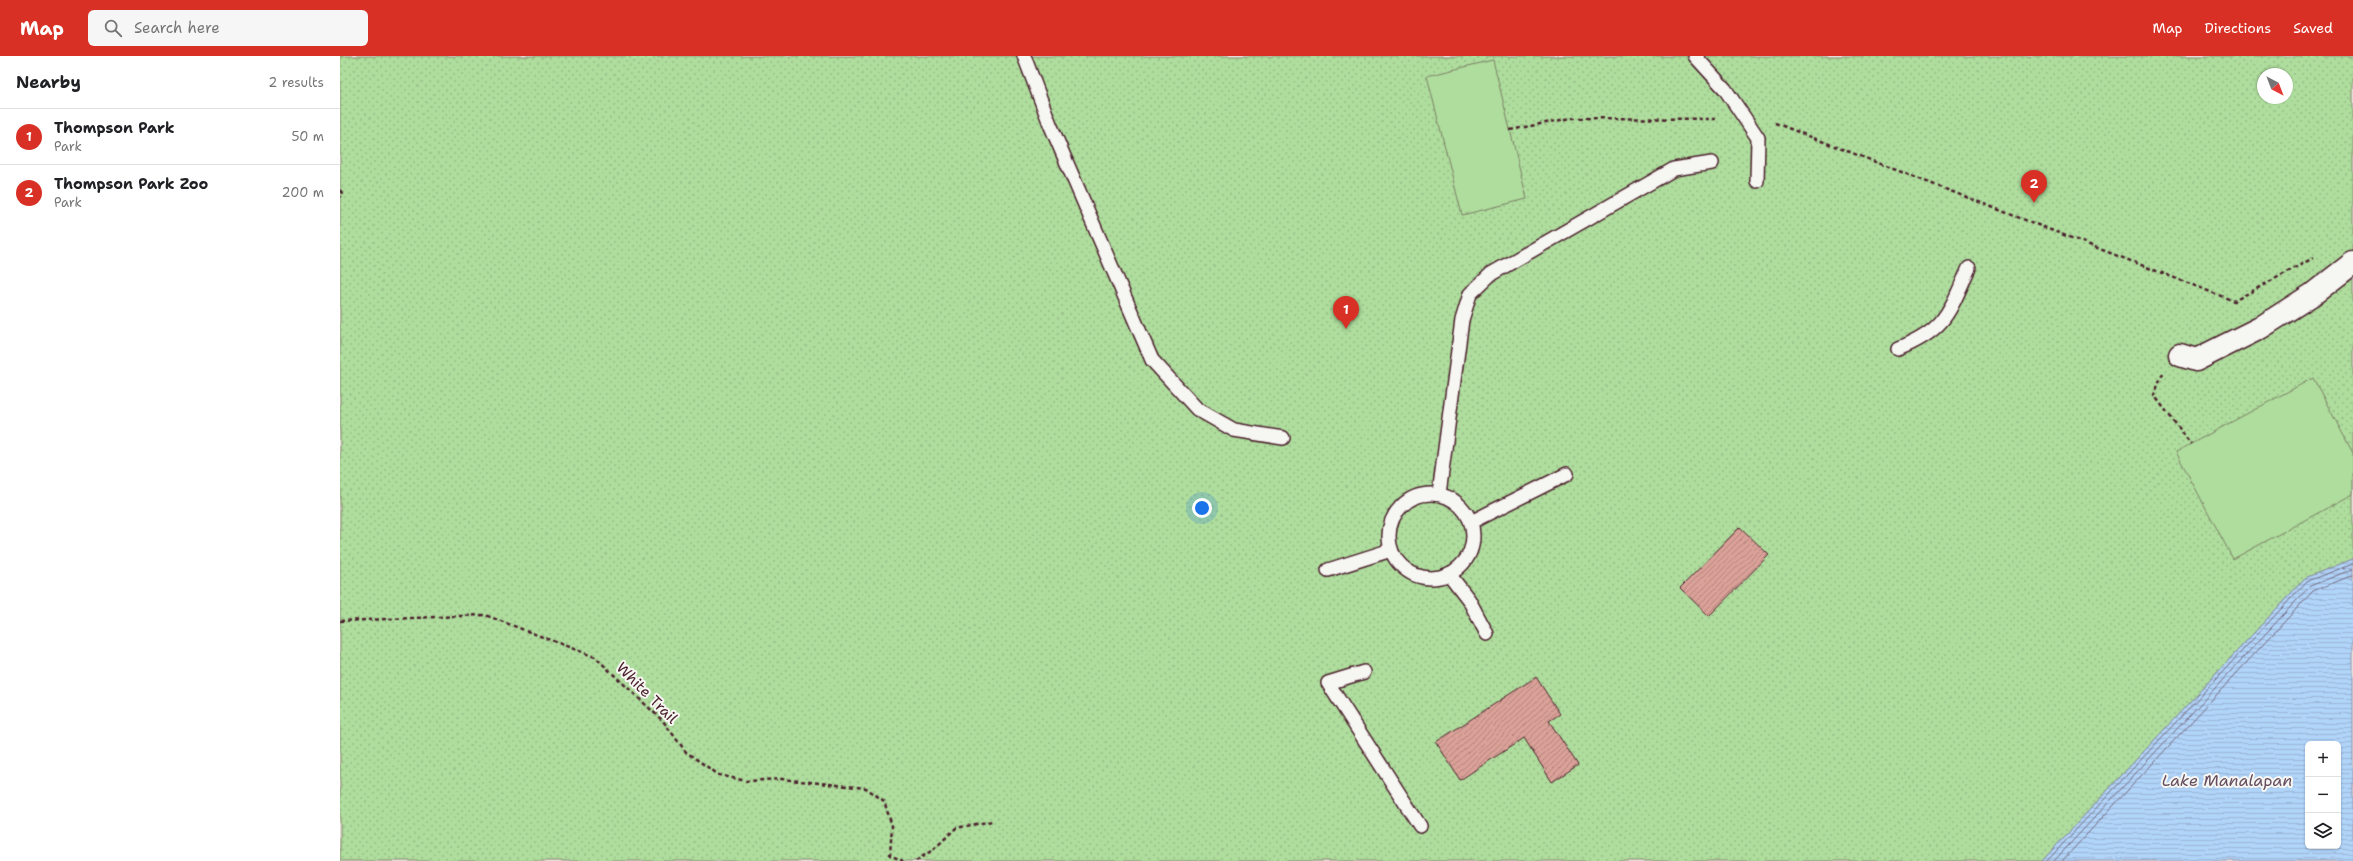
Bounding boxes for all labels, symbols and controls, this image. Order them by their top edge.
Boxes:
search box [88,10,368,46]
text: Map [20,16,64,41]
icon: search [102,17,124,39]
text: Search here [134,18,220,38]
text: Map [2153,19,2183,37]
text: Directions [2205,19,2271,37]
text: Saved [2293,19,2333,37]
north arrow [2257,68,2293,104]
text: Nearby [16,71,81,93]
text: 2 results [268,74,324,91]
text: Thompson Park [54,118,175,138]
text: 1 [26,128,32,145]
text: 50 m [291,128,324,145]
text: Park [54,138,82,155]
pin: 2 [2021,170,2047,203]
text: Thompson Park Zoo [54,174,208,194]
text: 2 [24,184,34,201]
text: 200 m [282,184,324,201]
text: Park [54,194,82,211]
pin: 1 [1333,296,1359,329]
your location [1192,498,1212,518]
street label: White Trail [612,658,682,728]
map controls [2305,741,2341,849]
button: + [2305,741,2341,777]
water label: Lake Manalapan [2162,770,2292,791]
button: − [2305,777,2341,813]
button: layers [2305,813,2341,849]

